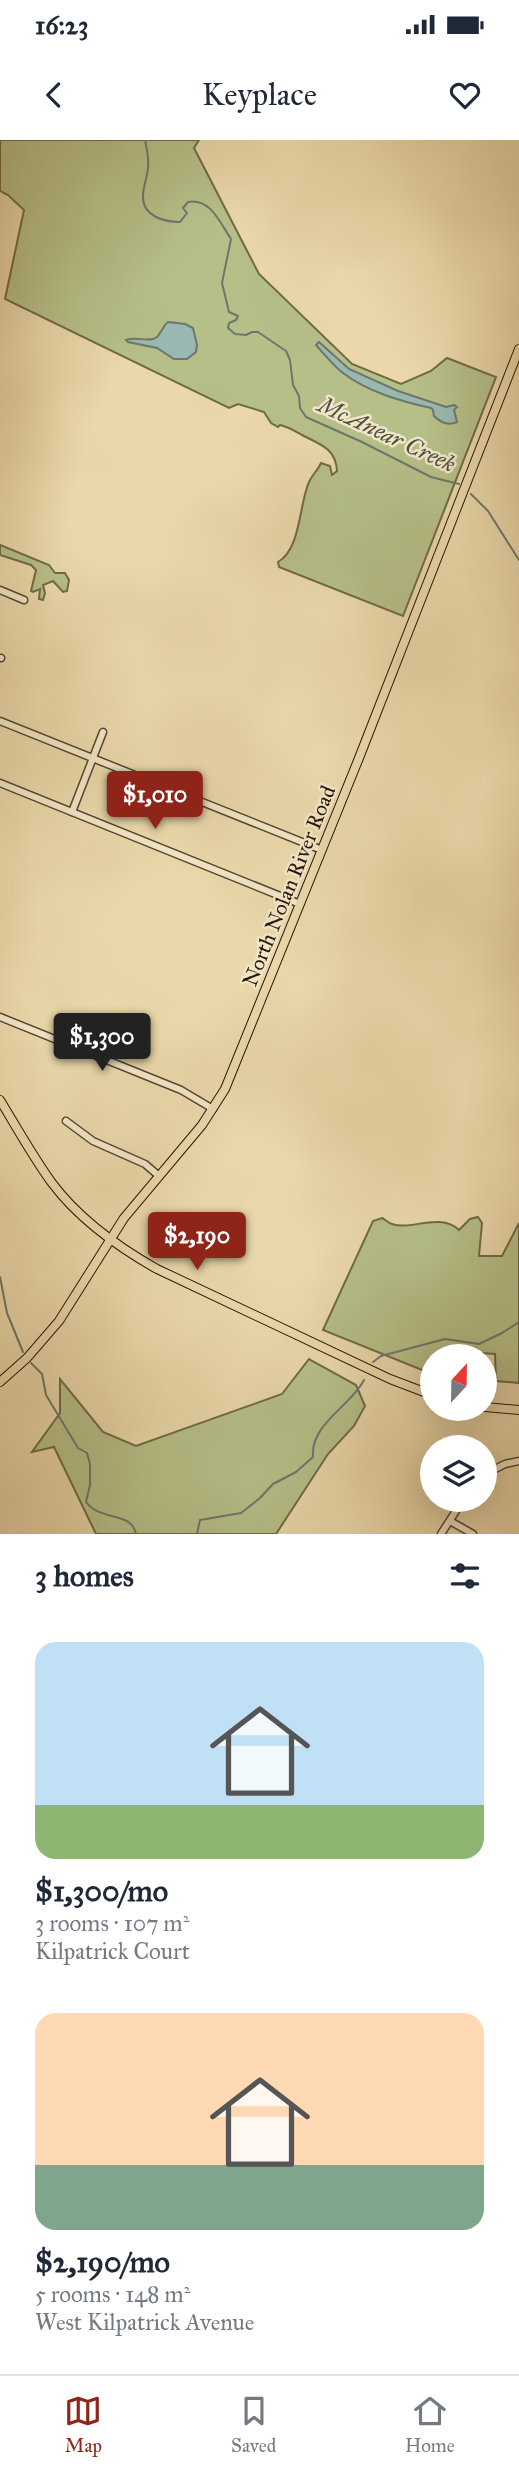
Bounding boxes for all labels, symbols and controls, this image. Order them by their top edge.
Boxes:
text: 16:23 [35,9,88,41]
text: Keyplace [202,75,317,114]
icon: back [35,76,73,114]
icon: heart [446,76,484,114]
water label: McAnear Creek [312,389,460,478]
pin: $1,010 [98,772,212,831]
text: $1,010 [123,780,187,808]
street label: North Nolan River Road [237,781,341,990]
pin: $1,300 [45,1014,159,1073]
text: $1,300 [70,1022,134,1050]
pin: $2,190 [140,1212,254,1272]
text: $2,190 [164,1221,230,1249]
north arrow [420,1344,497,1421]
map controls [420,1344,497,1512]
button: layers [420,1435,497,1512]
icon: filters [446,1557,484,1595]
text: 3 homes [35,1558,134,1594]
icon: home [197,1688,323,1814]
text: $1,300/mo [35,1873,168,1909]
text: 3 rooms · 107 m² [35,1909,189,1937]
text: Kilpatrick Court [35,1937,190,1965]
icon: home [197,2059,323,2185]
text: $2,190/mo [35,2244,170,2280]
text: 5 rooms · 148 m² [35,2280,190,2308]
text: West Kilpatrick Avenue [35,2308,254,2336]
tab: Map [64,2392,102,2457]
tab: Saved [231,2392,276,2457]
tab: Home [405,2392,455,2457]

